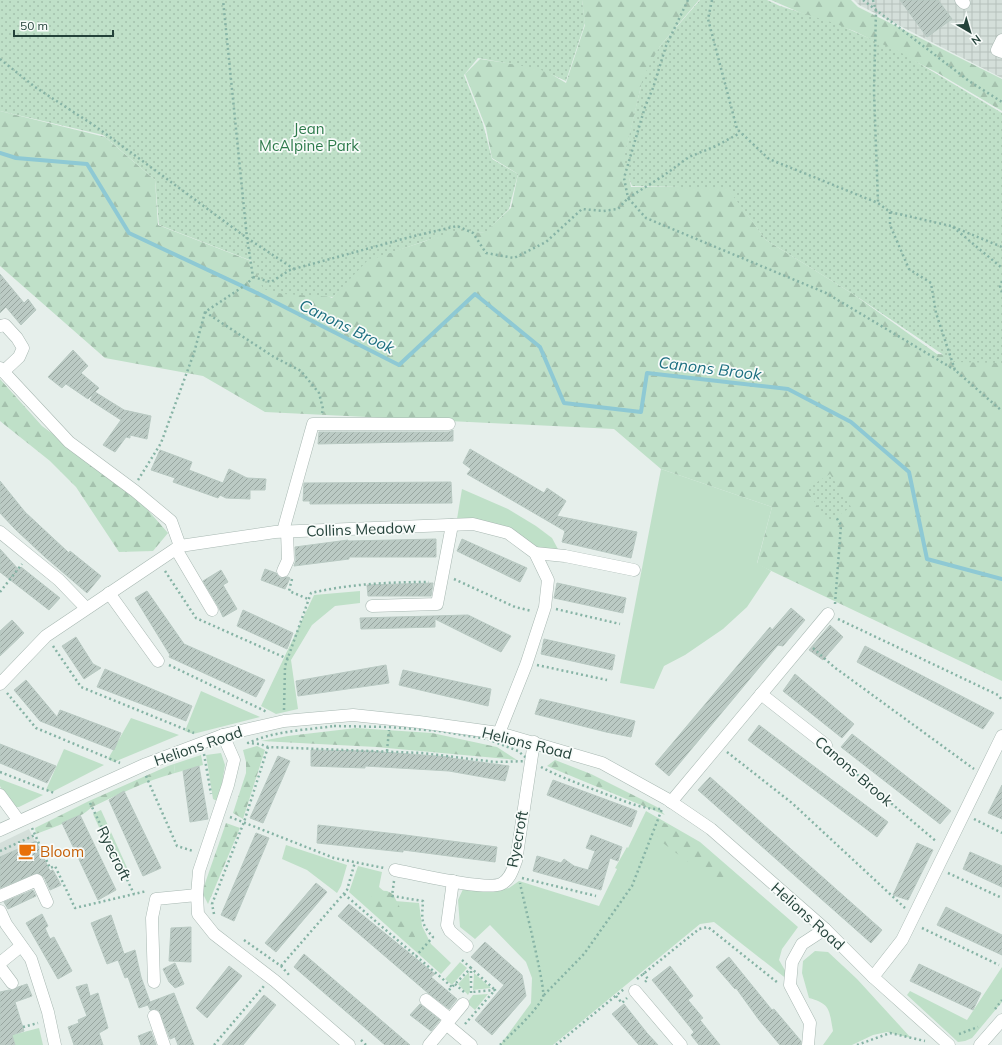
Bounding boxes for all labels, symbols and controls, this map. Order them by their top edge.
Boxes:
scale bar [14,12,113,38]
north arrow [950,12,990,52]
text: 50 m [20,18,48,33]
text: N [969,32,984,48]
park label: Jean McAlpine Park [259,119,359,155]
water label: Canons Brook [296,294,399,358]
water label: Canons Brook [657,352,763,384]
street label: Collins Meadow [306,518,416,540]
street label: Helions Road [151,722,245,770]
street label: Helions Road [480,723,574,763]
street label: Canons Brook [811,732,897,810]
street label: Ryecroft [502,809,532,869]
street label: Ryecroft [93,823,135,883]
cafe icon: Bloom [17,841,37,861]
place label: Bloom [40,842,84,861]
street label: Helions Road [767,878,849,954]

